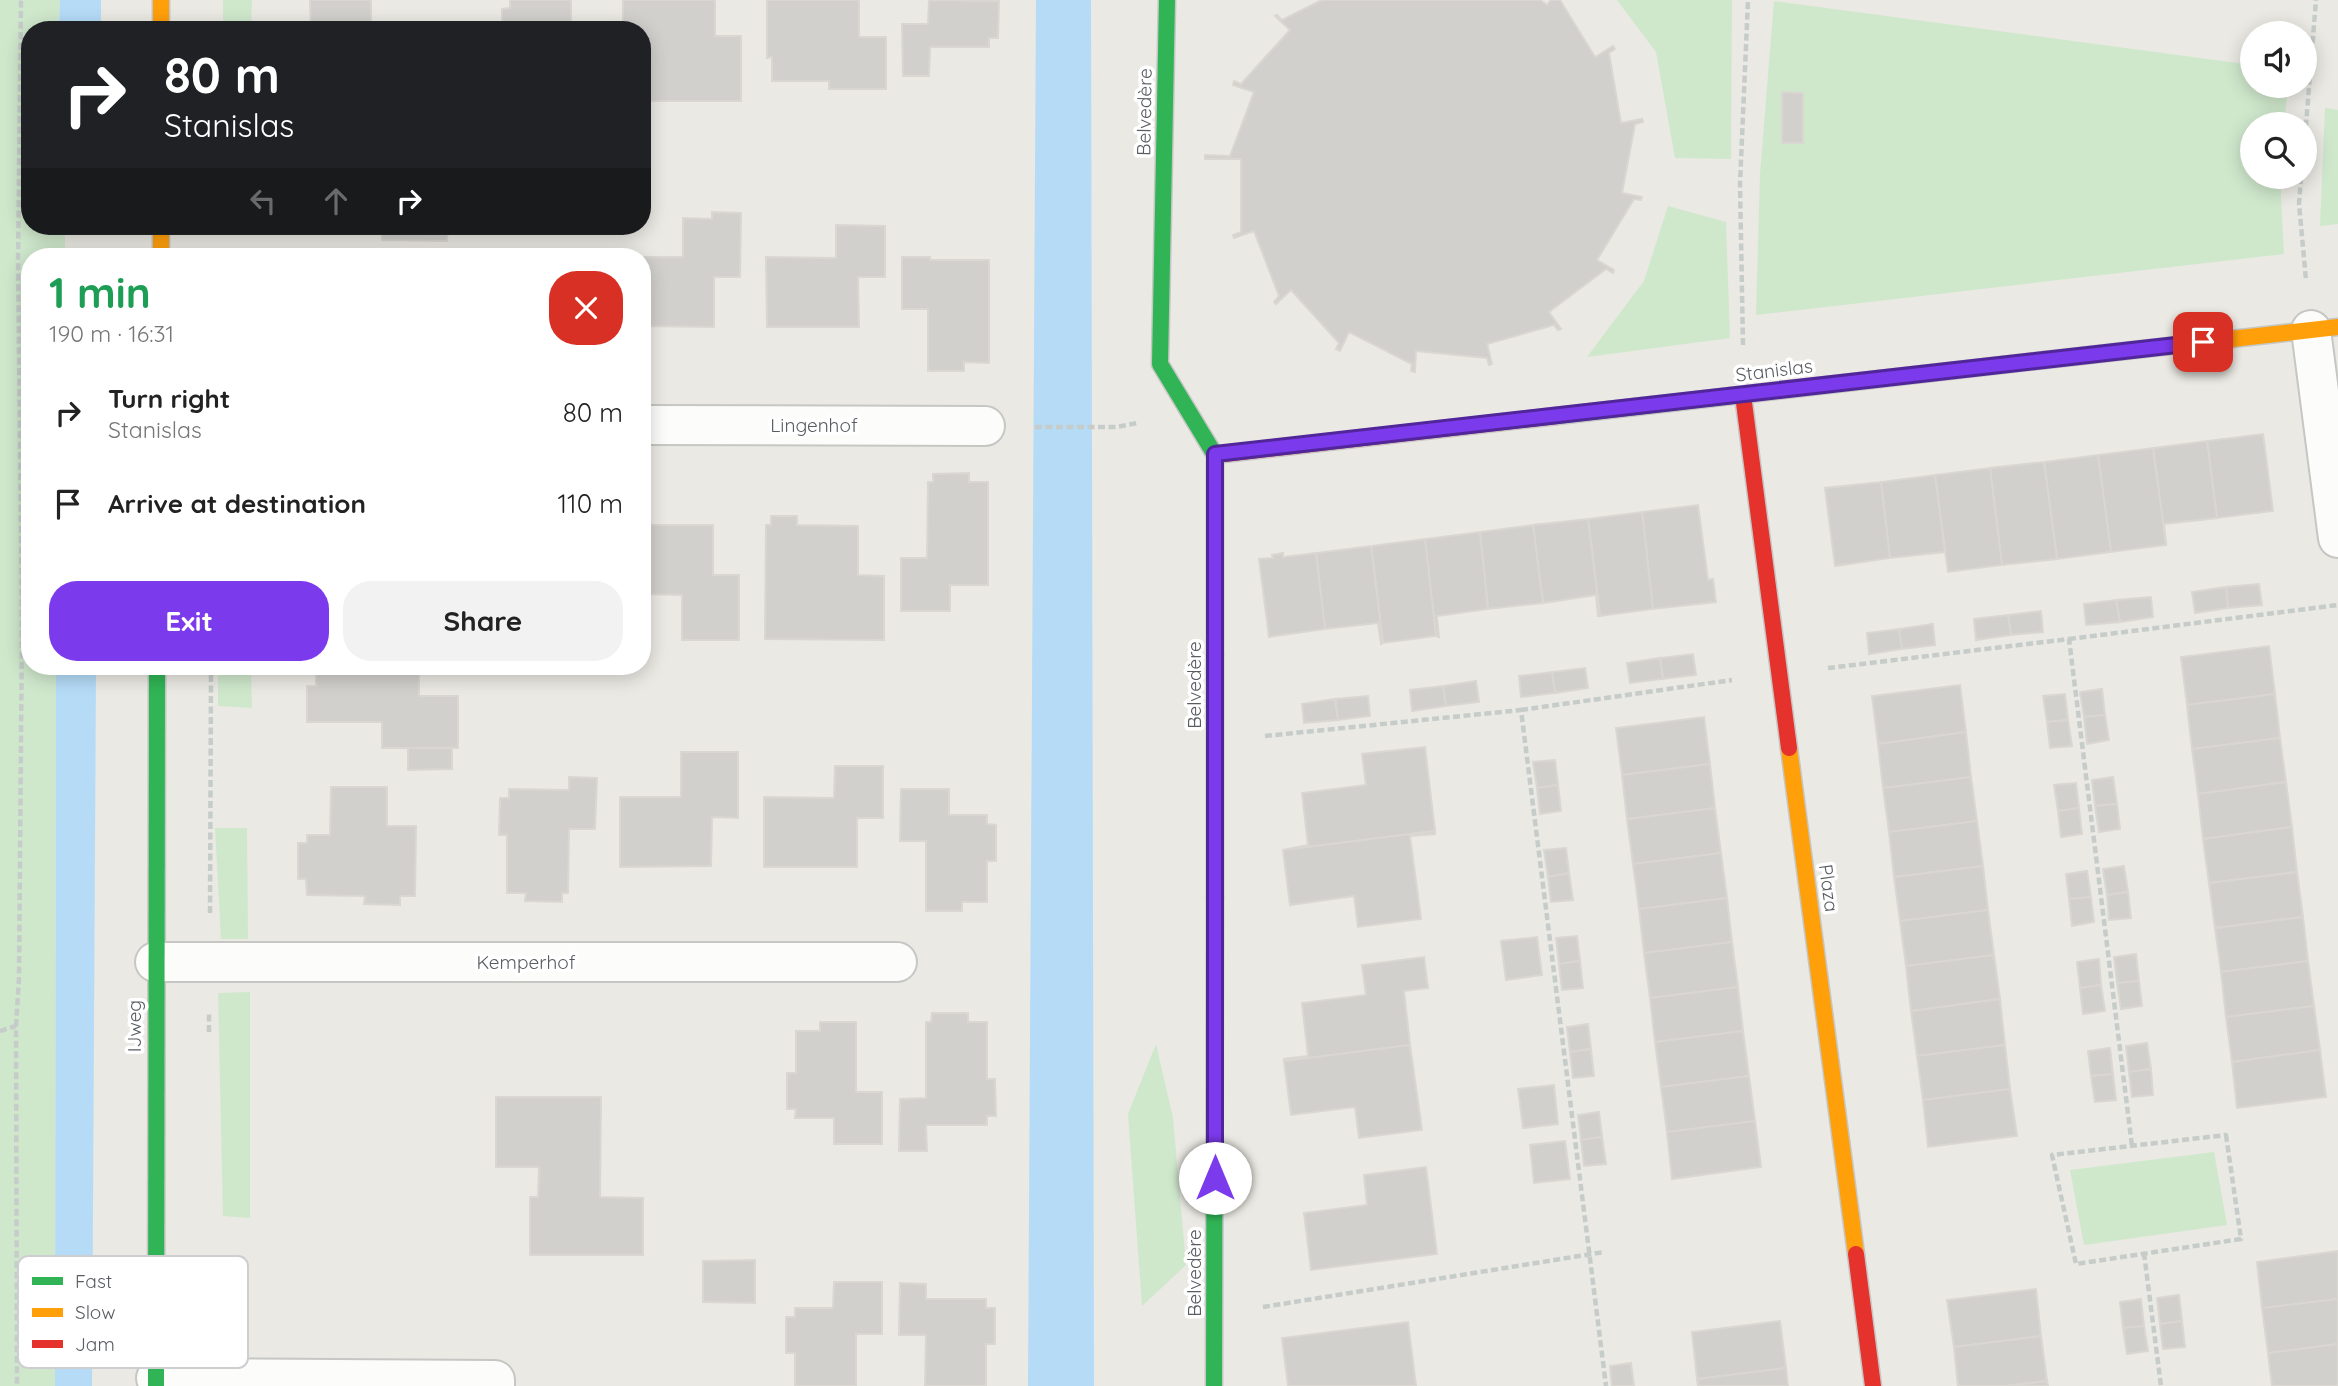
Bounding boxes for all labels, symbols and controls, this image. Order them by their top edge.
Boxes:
map controls [2240,21,2317,189]
button: sound [2240,21,2317,98]
text: 80 m [164,44,280,105]
icon: right [49,49,140,140]
street label: Belvedère [1131,68,1157,156]
text: Stanislas [164,105,294,145]
button: search [2240,112,2317,189]
icon: left [244,182,282,220]
icon: ahead [317,182,355,220]
icon: right [390,182,428,220]
text: 1 min [49,266,151,319]
button: close [549,271,623,345]
pin [2173,312,2233,372]
text: 190 m · 16:31 [49,319,174,348]
icon: arrive [2184,323,2222,361]
street label: Stanislas [1734,353,1814,387]
text: Turn right [108,382,230,415]
icon: right [49,394,87,432]
text: 80 m [563,396,623,429]
street label: Lingenhof [770,413,858,437]
text: Stanislas [108,415,202,444]
icon: arrive [49,485,87,523]
text: Arrive at destination [108,487,366,520]
text: 110 m [557,487,623,520]
button: Exit [49,581,329,661]
button: Share [343,581,623,661]
street label: Belvedère [1182,641,1206,729]
street label: Plaza [1814,863,1844,913]
street label: Kemperhof [476,950,576,974]
street label: IJweg [122,1000,146,1052]
position arrow [1178,1141,1252,1215]
street label: Belvedère [1182,1229,1206,1317]
legend [18,1256,248,1368]
text: Fast [75,1269,112,1293]
text: Slow [75,1300,116,1324]
text: Jam [75,1332,115,1356]

